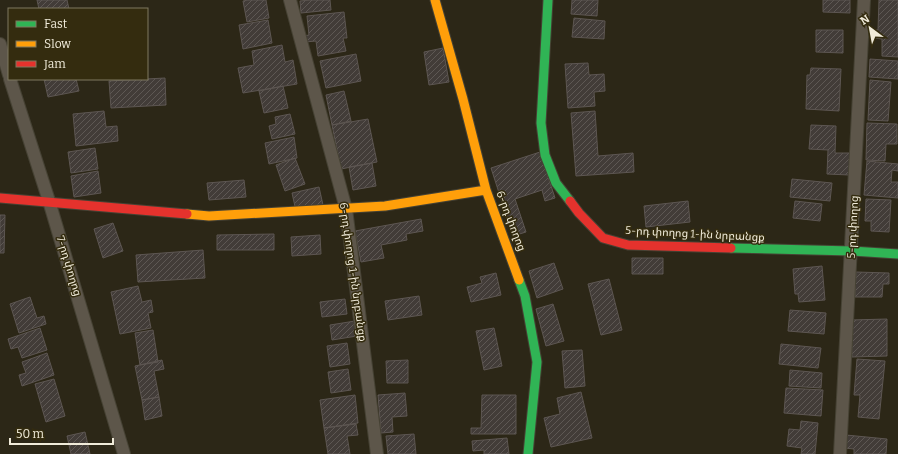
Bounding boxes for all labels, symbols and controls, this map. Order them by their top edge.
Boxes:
legend [8,8,148,80]
north arrow [850,8,890,48]
text: N [858,12,872,28]
text: Fast [44,17,68,31]
text: Slow [44,37,71,51]
text: Jam [43,57,66,71]
street label: 6-րդ փողոց [494,189,528,253]
street label: 5-րդ փողոց [845,195,861,259]
street label: 6-րդ փողոց 1-ին նրբանցք [337,202,369,342]
street label: 5-րդ փողոց 1-ին նրբանցք [625,224,765,244]
street label: 7-րդ փողոց [54,234,84,298]
scale bar [10,420,113,446]
text: 50 m [16,427,45,441]

